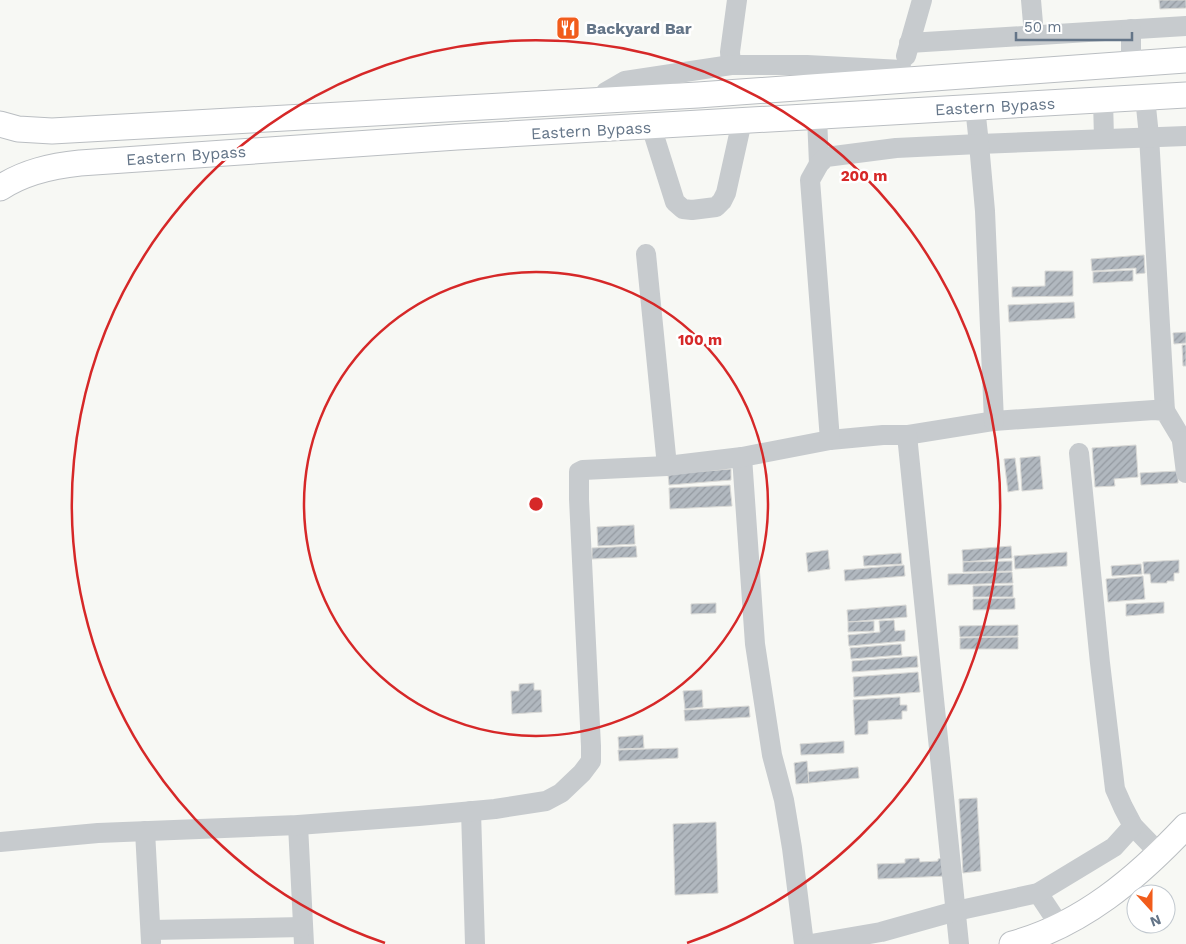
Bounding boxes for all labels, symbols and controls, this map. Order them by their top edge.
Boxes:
scale bar [1016,10,1132,42]
restaurant icon: Backyard Bar [555,15,581,41]
text: 50 m [1024,18,1061,36]
place label: Backyard Bar [586,19,692,38]
street label: Eastern Bypass [935,94,1056,119]
street label: Eastern Bypass [531,118,652,143]
street label: Eastern Bypass [125,142,247,169]
text: 200 m [841,167,887,185]
text: 100 m [678,331,722,349]
centre of rings [527,495,545,513]
north arrow [1126,884,1176,934]
text: N [1148,912,1163,930]

